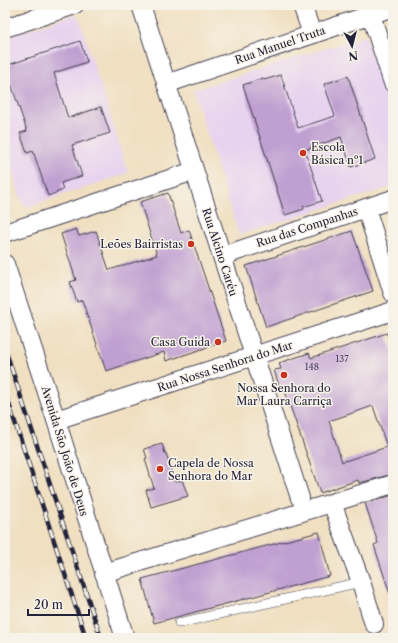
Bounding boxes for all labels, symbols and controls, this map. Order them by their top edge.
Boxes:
street label: Rua Manuel Truta [233,23,327,67]
north arrow [332,26,372,66]
text: N [347,48,359,64]
place label: Escola Básica nº1 [311,140,364,167]
marker: Escola Básica nº1 [298,148,308,158]
street label: Rua das Companhas [254,204,360,250]
street label: Rua Alcino Caréu [199,206,241,298]
place label: Leões Bairristas [100,237,183,251]
marker: Leões Bairristas [186,239,196,249]
place label: Casa Guida [151,335,210,349]
street label: Rua Nossa Senhora do Mar [156,337,295,395]
marker: Casa Guida [213,337,223,347]
house number: 137 [335,353,349,364]
house number: 148 [305,361,319,372]
marker: Nossa Senhora do Mar Laura Carriça [279,370,289,380]
place label: Nossa Senhora do Mar Laura Carriça [236,381,332,408]
street label: Avenida São João de Deus [38,383,92,518]
place label: Capela de Nossa Senhora do Mar [168,456,254,483]
marker: Capela de Nossa Senhora do Mar [155,464,165,474]
scale bar [28,591,89,617]
text: 20 m [34,597,63,612]

